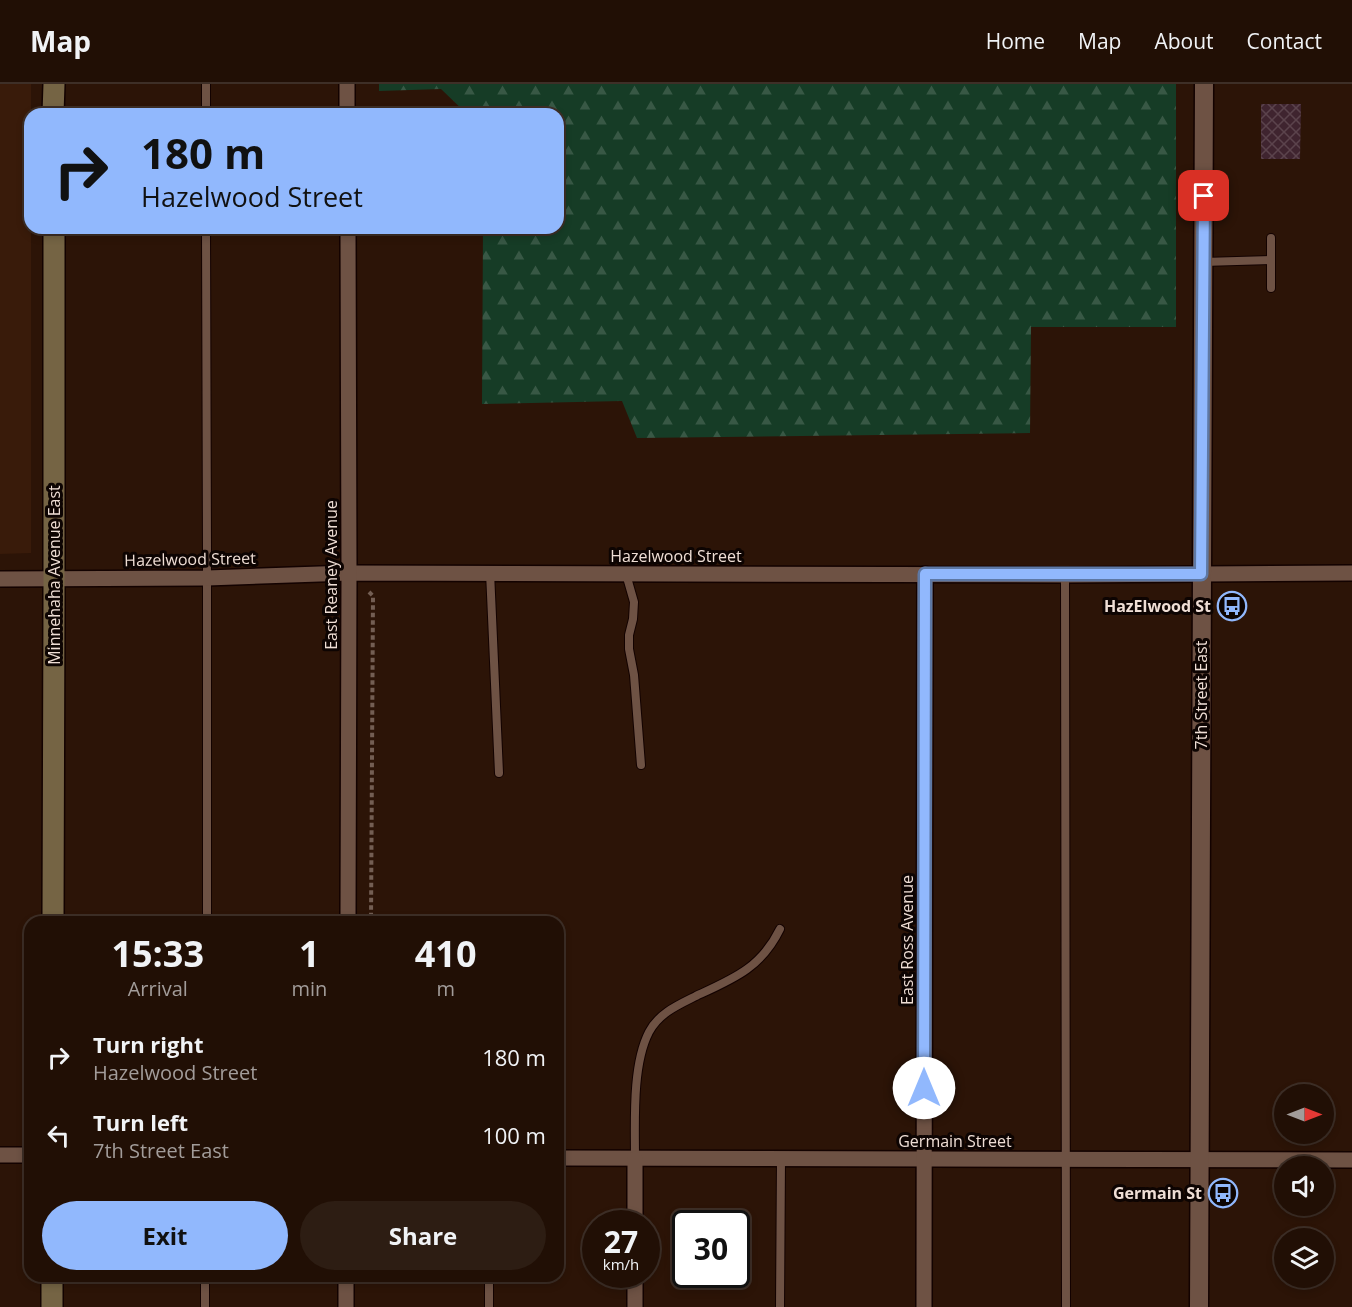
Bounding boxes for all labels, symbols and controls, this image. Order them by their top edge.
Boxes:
text: Map [30,22,91,60]
text: Home [986,27,1045,55]
text: Map [1078,27,1121,55]
text: About [1154,27,1214,55]
text: Contact [1247,27,1322,55]
text: 180 m [141,124,265,181]
icon: right [42,132,120,210]
pin [1178,170,1229,221]
text: Hazelwood Street [141,178,363,215]
icon: arrive [1187,179,1220,212]
street label: Minnehaha Avenue East [43,485,65,665]
street label: East Reaney Avenue [320,500,342,650]
street label: Hazelwood Street [610,545,742,567]
street label: Hazelwood Street [124,547,256,571]
bus stop icon: HazElwood St [1216,590,1248,622]
place label: HazElwood St [1104,595,1211,617]
street label: 7th Street East [1190,640,1212,749]
street label: East Ross Avenue [896,875,918,1005]
text: 15:33 [111,929,204,978]
text: 1 [299,929,320,978]
text: 410 [415,929,477,978]
text: Arrival [128,975,188,1002]
text: min [291,975,327,1002]
text: m [436,975,455,1002]
text: Turn right [93,1029,204,1059]
icon: right [42,1041,75,1074]
text: 180 m [482,1042,546,1072]
position arrow [892,1056,956,1120]
text: Hazelwood Street [93,1059,257,1086]
north arrow [1274,1084,1334,1144]
map controls [1274,1084,1334,1288]
text: Turn left [93,1107,188,1137]
icon: left [42,1119,75,1152]
text: 100 m [482,1120,546,1150]
street label: Germain Street [898,1130,1012,1152]
text: 7th Street East [93,1137,229,1164]
button: sound [1274,1156,1334,1216]
bus stop icon: Germain St [1207,1177,1239,1209]
place label: Germain St [1113,1182,1202,1204]
button: Exit [42,1201,288,1270]
button: Share [300,1201,546,1270]
speed limit sign: 30 [672,1210,750,1288]
text: 27 [604,1221,638,1262]
button: layers [1274,1228,1334,1288]
text: km/h [603,1254,639,1274]

